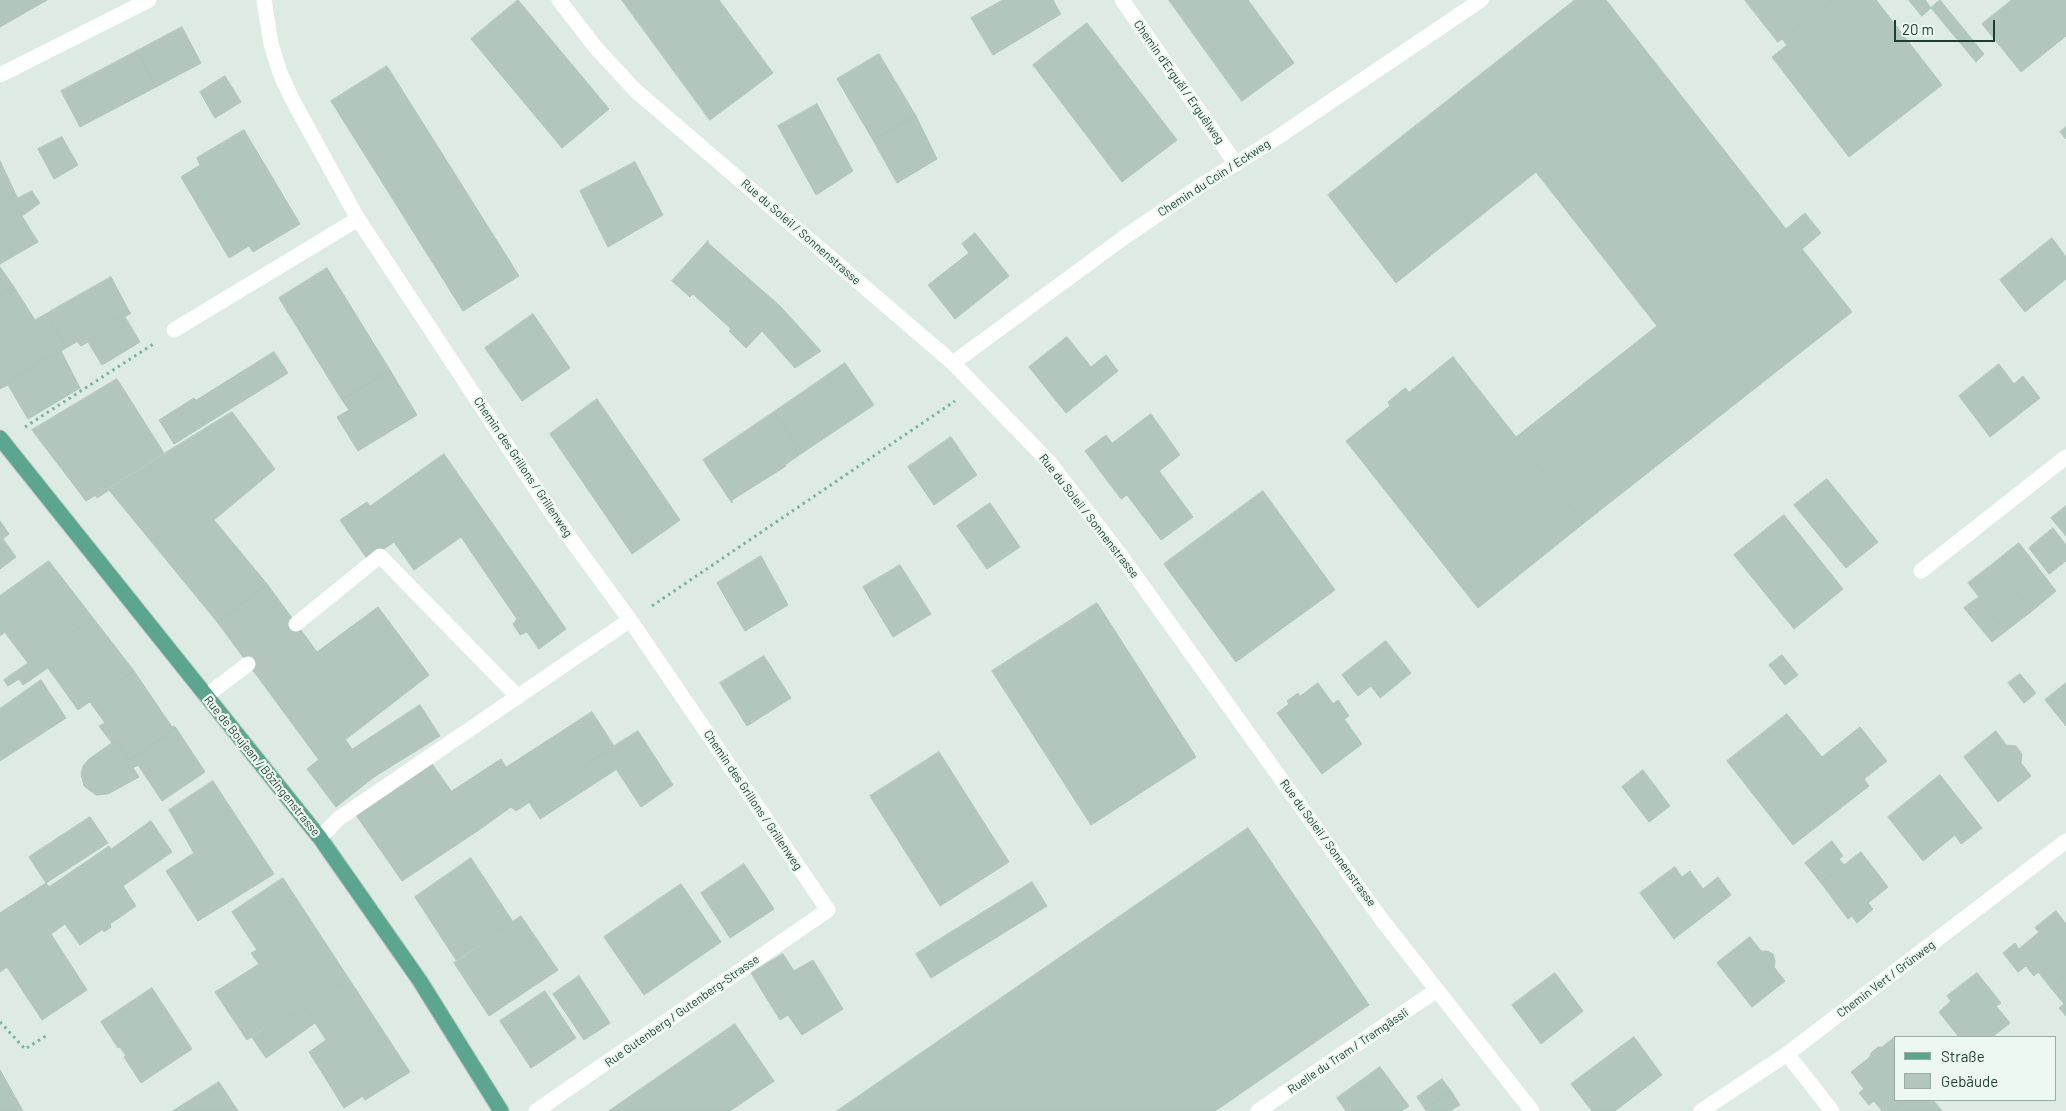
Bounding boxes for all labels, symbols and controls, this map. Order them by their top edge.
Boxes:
scale bar [1896,10,1997,42]
street label: Chemin d'Erguël / Erguëlweg [1131,17,1227,147]
text: 20 m [1902,20,1934,38]
street label: Chemin du Coin / Eckweg [1155,136,1273,220]
street label: Rue du Soleil / Sonnenstrasse [738,176,864,288]
street label: Chemin des Grillons / Grillenweg [471,394,575,540]
street label: Rue du Soleil / Sonnenstrasse [1036,451,1142,581]
street label: Rue de Boujean / Bözingenstrasse [201,693,323,839]
street label: Chemin des Grillons / Grillenweg [701,727,805,873]
street label: Rue du Soleil / Sonnenstrasse [1277,777,1379,909]
street label: Chemin Vert / Grünweg [1834,937,1938,1021]
street label: Rue Gutenberg / Gutenberg-Strasse [602,952,762,1070]
street label: Ruelle du Tram / Tramgässli [1285,1005,1411,1097]
legend [1894,1036,2056,1101]
text: Straße [1941,1047,1985,1065]
text: Gebäude [1941,1072,1998,1090]

